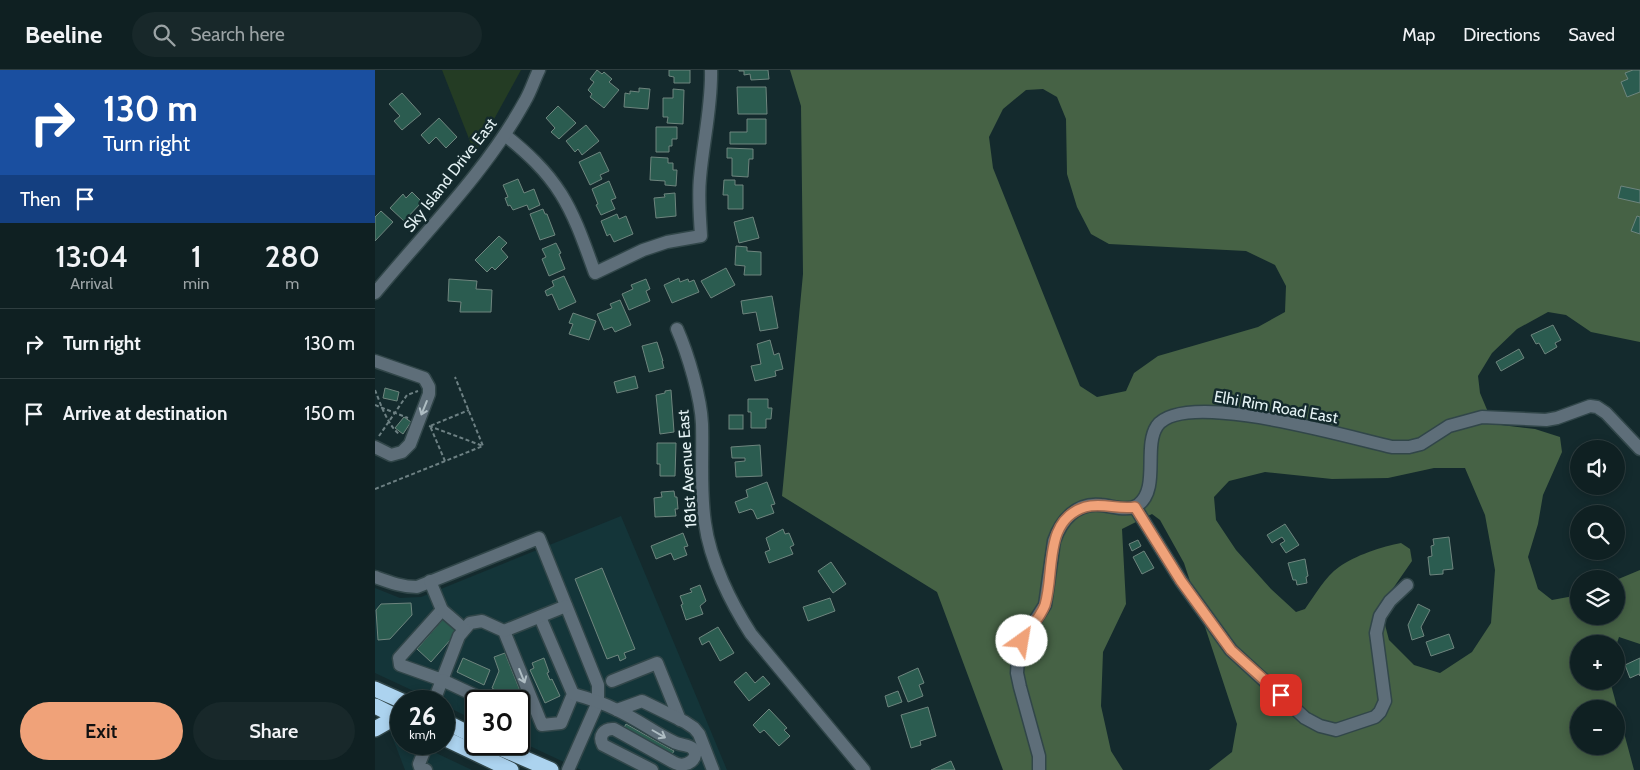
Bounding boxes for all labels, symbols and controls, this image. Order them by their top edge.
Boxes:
search box [132,12,482,57]
text: Beeline [25,20,102,49]
icon: search [150,21,178,49]
text: Search here [190,23,285,46]
text: Map [1402,24,1435,46]
text: Directions [1463,24,1540,46]
text: Saved [1568,24,1615,46]
text: 130 m [103,87,198,130]
icon: right [20,90,85,155]
street label: Sky Island Drive East [400,114,501,236]
text: Turn right [103,130,190,157]
icon: arrive [71,185,99,213]
text: Then [20,188,61,211]
text: 13:04 [55,238,128,275]
text: 1 [191,238,202,275]
text: 280 [265,238,320,275]
text: Arrival [70,274,113,293]
text: min [183,274,209,293]
text: m [285,274,299,293]
icon: right [20,330,48,358]
text: Turn right [63,332,141,355]
text: 130 m [304,332,355,355]
street label: Elhi Rim Road East [1212,387,1340,427]
icon: arrive [20,400,48,428]
one-way arrow [419,400,428,415]
text: Arrive at destination [63,402,227,425]
text: 150 m [304,402,355,425]
street label: 181st Avenue East [673,409,701,529]
map controls [1570,440,1625,755]
button: sound [1570,440,1625,495]
button: search [1570,505,1625,560]
button: layers [1570,570,1625,625]
position arrow [995,614,1047,666]
button: + [1570,635,1625,690]
one-way arrow [518,668,528,683]
pin [1260,674,1302,716]
icon: arrive [1267,681,1295,709]
speed limit sign: 30 [465,690,530,755]
button: − [1570,700,1625,755]
text: 26 [409,701,436,731]
button: Exit [20,702,183,760]
button: Share [193,702,355,760]
text: km/h [409,727,436,742]
one-way arrow [652,729,666,739]

